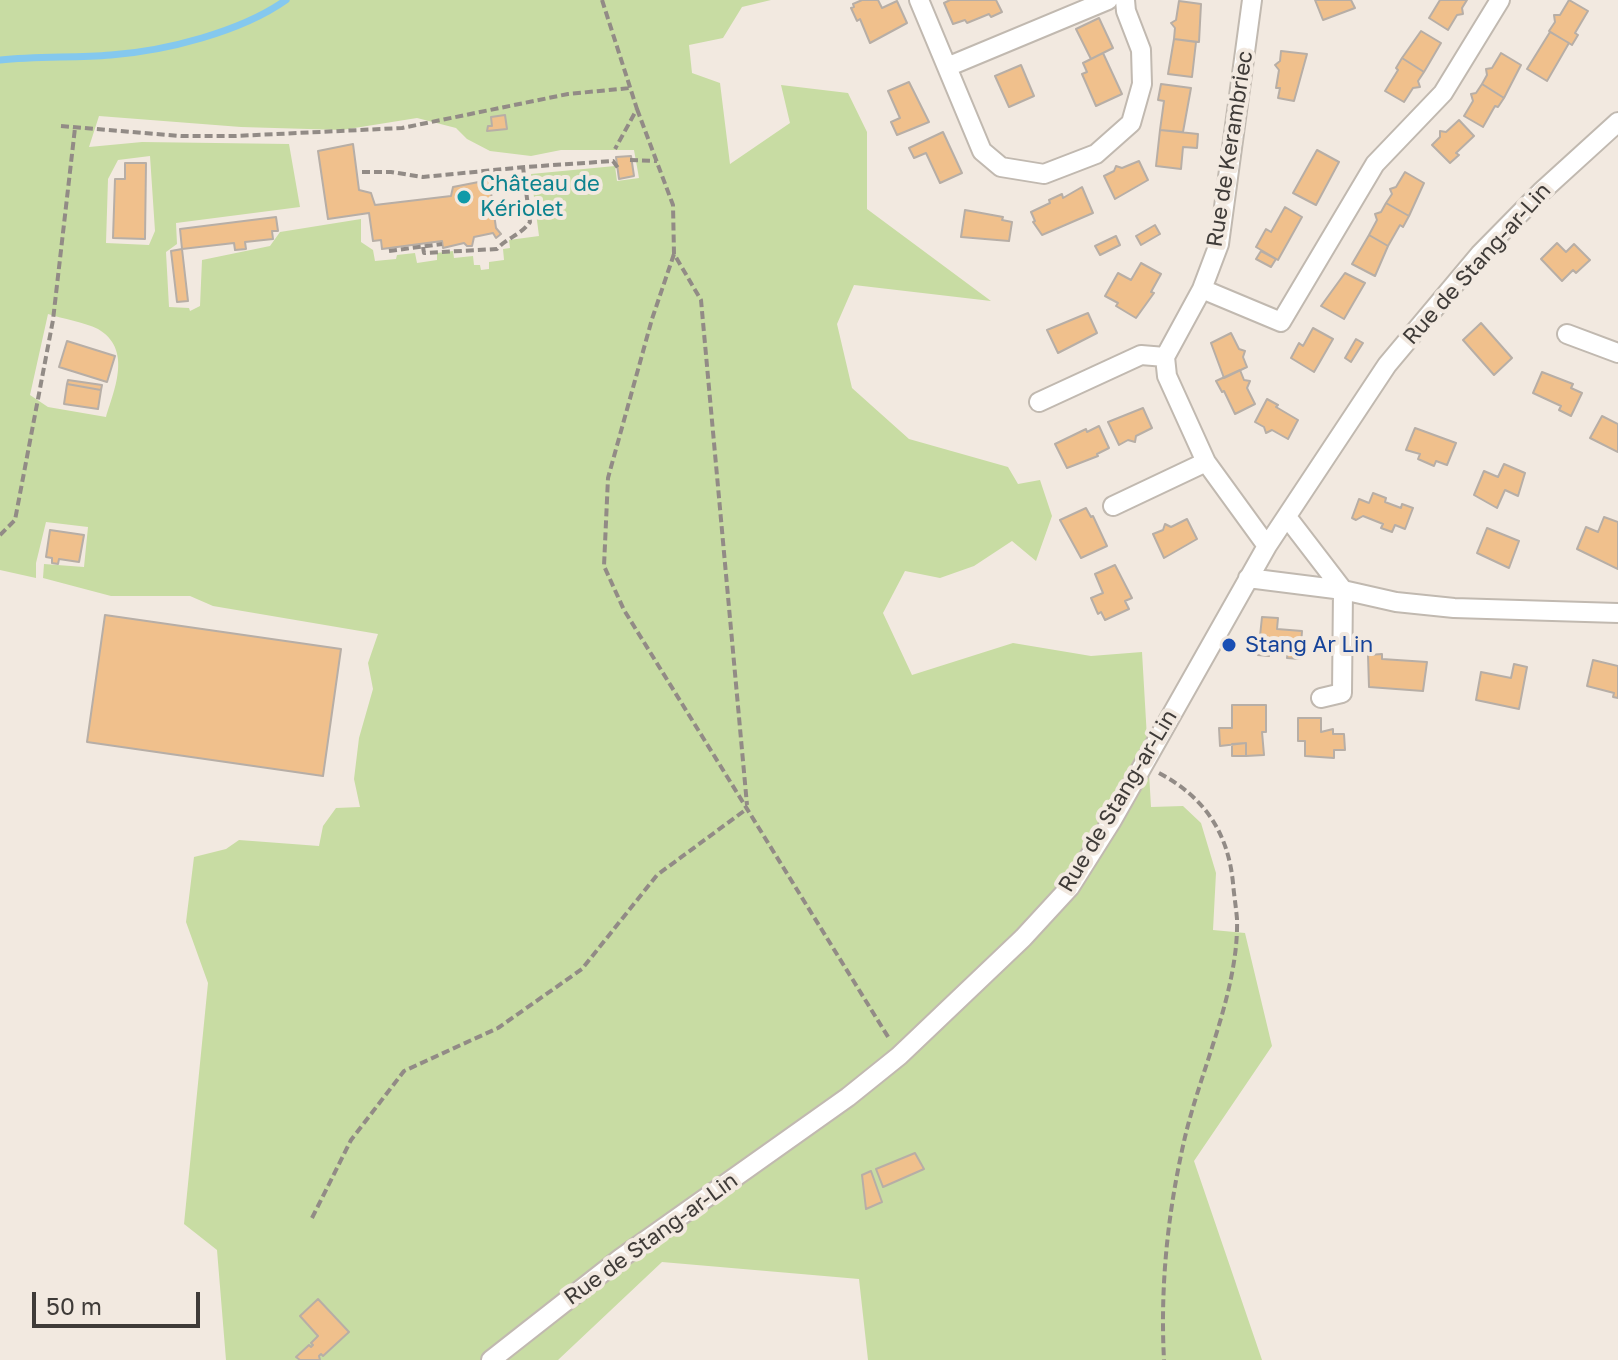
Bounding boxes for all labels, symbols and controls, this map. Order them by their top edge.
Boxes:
street label: Rue de Kerambriec [1201,49,1259,249]
place label: Château de Kériolet [480,171,600,222]
street label: Rue de Stang-ar-Lin [1398,178,1556,350]
marker: Château de Kériolet [455,188,473,206]
place label: Stang Ar Lin [1245,632,1373,658]
marker: Stang Ar Lin [1220,636,1238,654]
street label: Rue de Stang-ar-Lin [1053,705,1183,897]
street label: Rue de Stang-ar-Lin [559,1167,743,1311]
scale bar [36,1276,204,1326]
text: 50 m [46,1291,102,1320]

